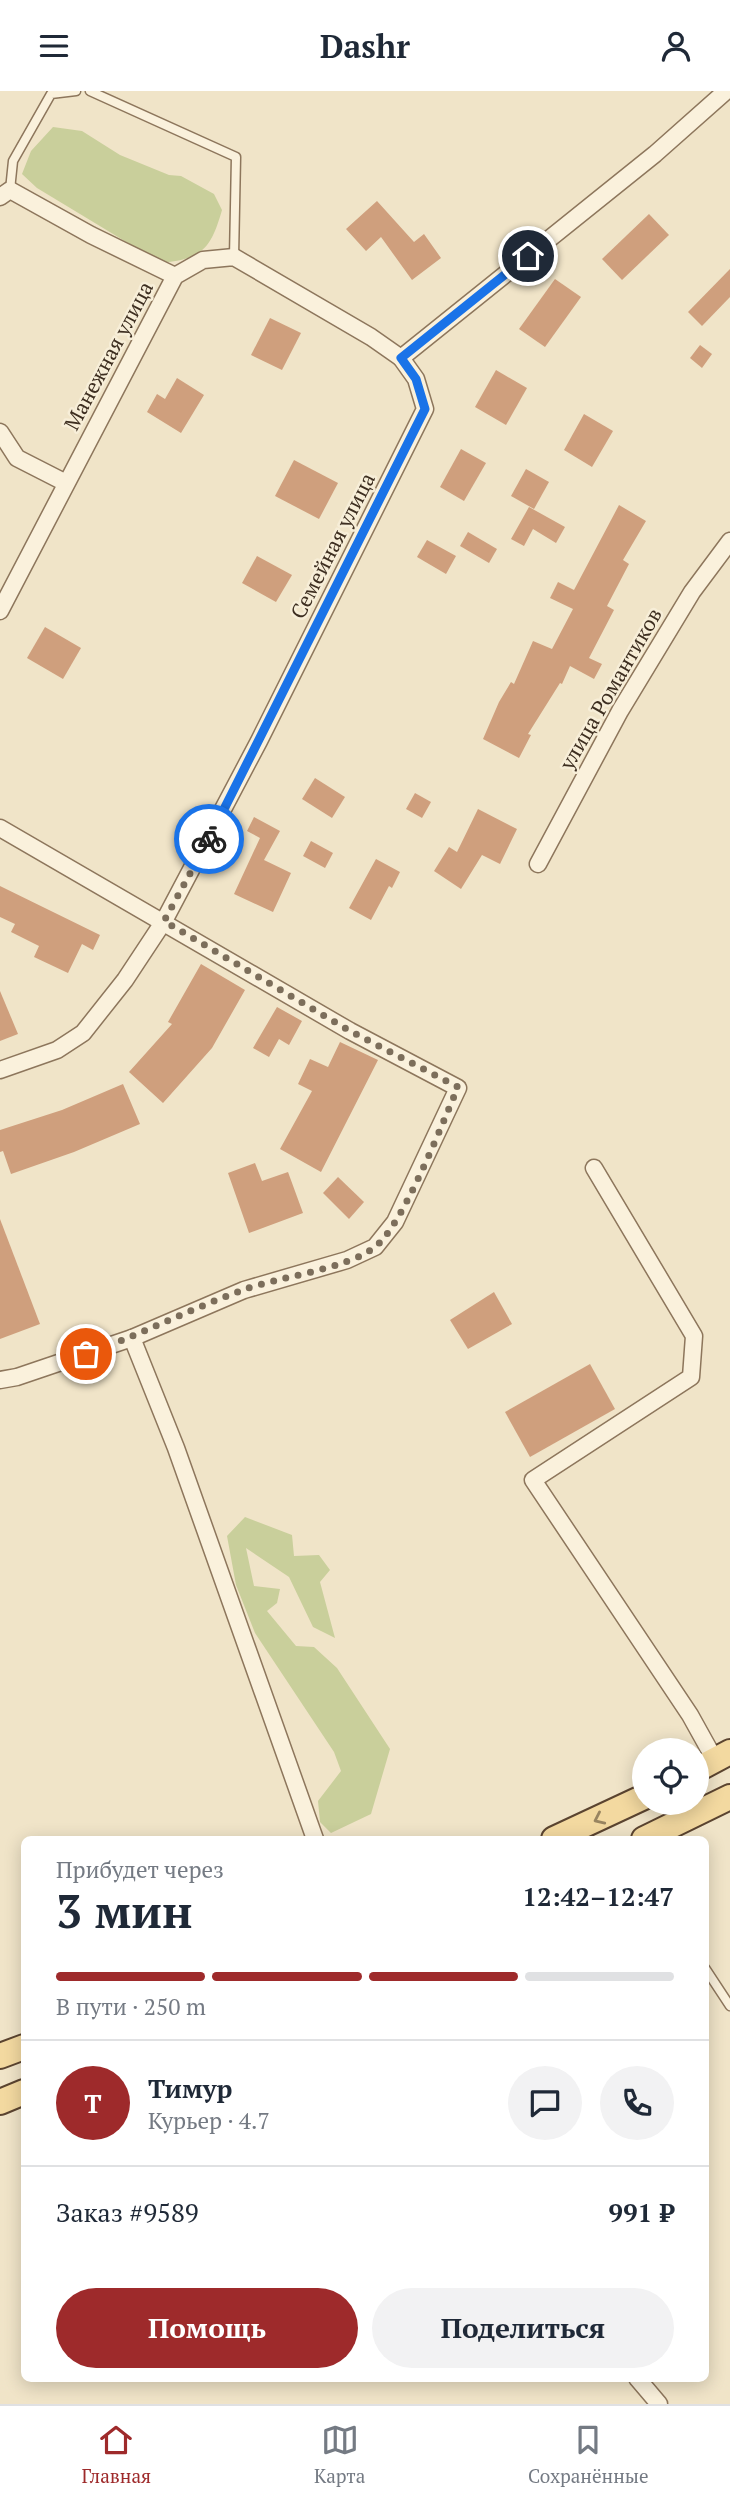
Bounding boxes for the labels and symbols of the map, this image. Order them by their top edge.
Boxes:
pin [498,226,558,286]
street label: Манежная улица [57,276,159,435]
street label: Семейная улица [283,468,381,623]
street label: улица Романтиков [552,603,668,775]
courier [174,804,244,874]
pin [56,1324,116,1384]
one-way arrow [594,1811,606,1825]

